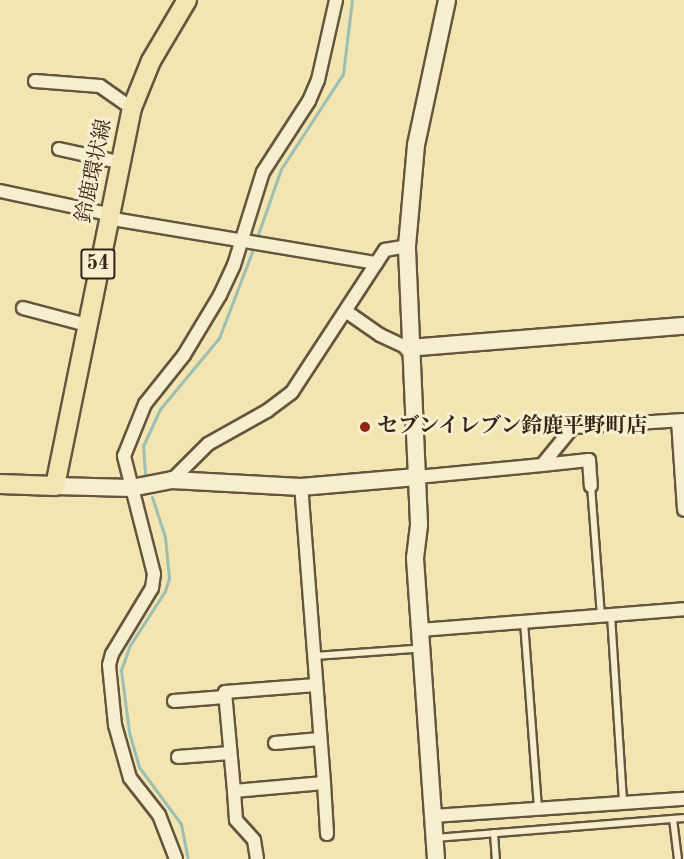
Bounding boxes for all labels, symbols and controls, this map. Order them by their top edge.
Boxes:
street label: 鈴鹿環状線 [72,117,118,225]
road number: 54 [80,247,116,281]
place label: セブンイレブン鈴鹿平野町店 [377,414,650,440]
marker: セブンイレブン鈴鹿平野町店 [358,420,372,434]

